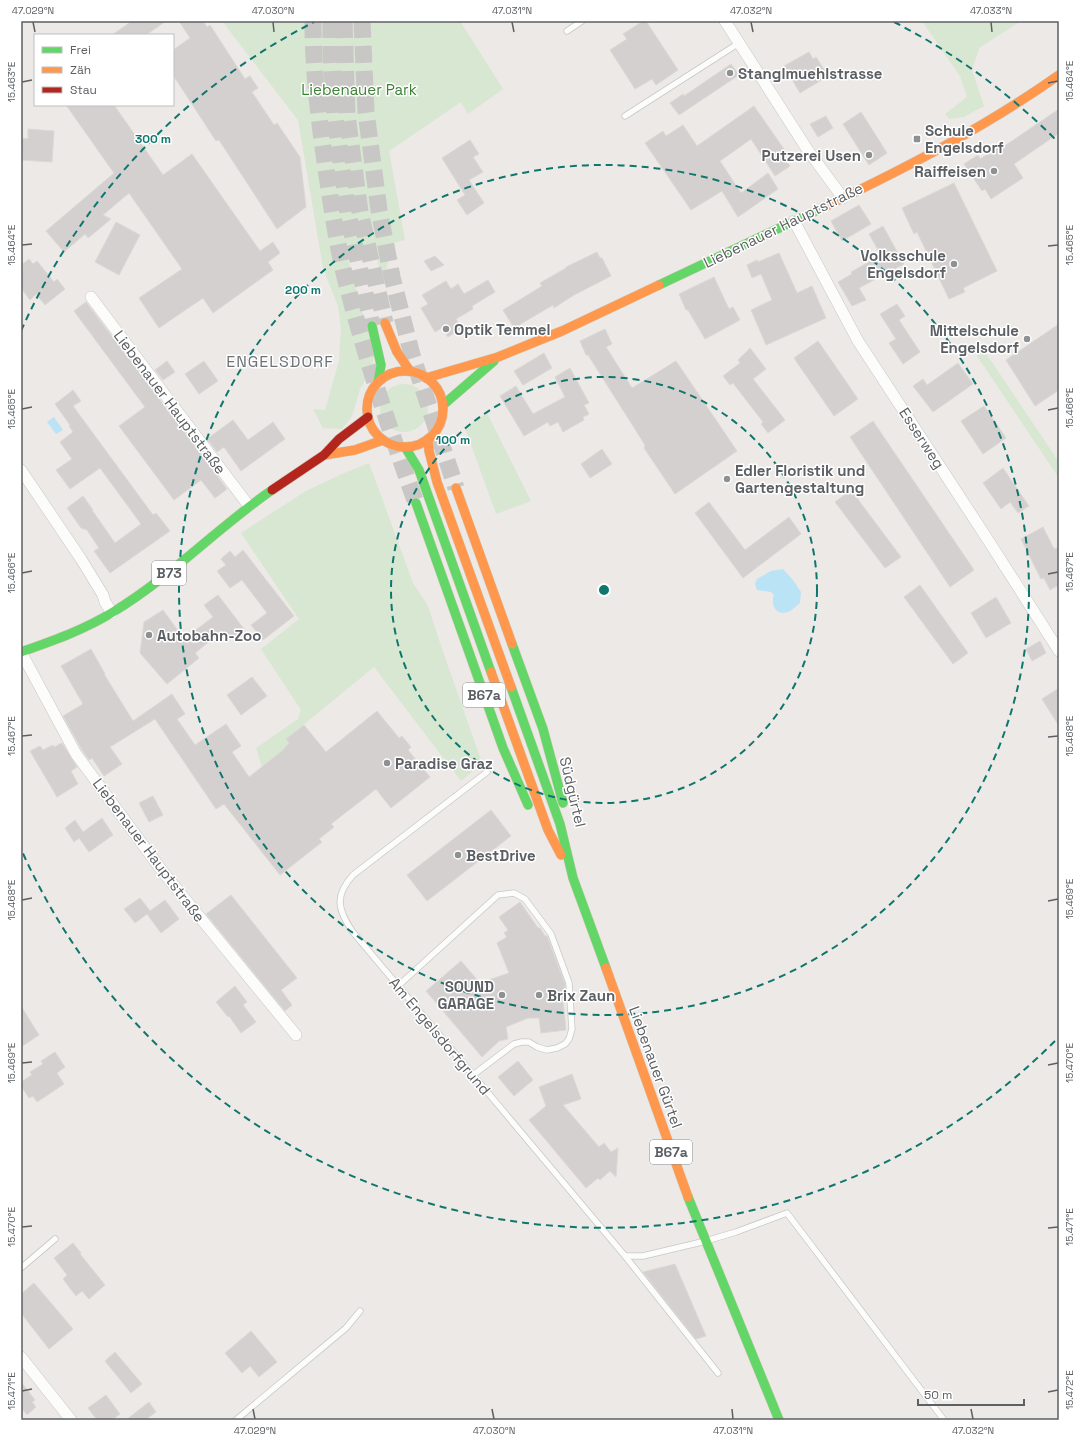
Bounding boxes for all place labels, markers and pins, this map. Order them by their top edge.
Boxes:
place label: Stanglmuehlstrasse [738,64,883,83]
marker: Stanglmuehlstrasse [725,68,735,78]
place label: Schule Engelsdorf [925,121,1004,157]
marker: Schule Engelsdorf [912,134,922,144]
place label: Putzerei Usen [762,146,861,165]
marker: Putzerei Usen [864,150,874,160]
place label: Raiffeisen [914,162,986,181]
marker: Raiffeisen [989,166,999,176]
place label: Volksschule Engelsdorf [860,246,946,282]
marker: Volksschule Engelsdorf [949,259,959,269]
place label: Optik Temmel [454,320,550,339]
place label: Mittelschule Engelsdorf [930,321,1019,357]
marker: Optik Temmel [441,324,451,334]
marker: Mittelschule Engelsdorf [1022,334,1032,344]
place label: Edler Floristik und Gartengestaltung [735,461,865,497]
marker: Edler Floristik und Gartengestaltung [722,474,732,484]
centre of rings [597,583,611,597]
place label: Autobahn-Zoo [157,626,261,645]
marker: Autobahn-Zoo [144,630,154,640]
place label: Paradise Graz [395,754,493,773]
marker: Paradise Graz [382,758,392,768]
place label: BestDrive [466,846,536,865]
marker: BestDrive [453,850,463,860]
place label: SOUND GARAGE [437,977,494,1013]
place label: Brix Zaun [547,986,615,1005]
marker: SOUND GARAGE [497,990,507,1000]
marker: Brix Zaun [534,990,544,1000]

